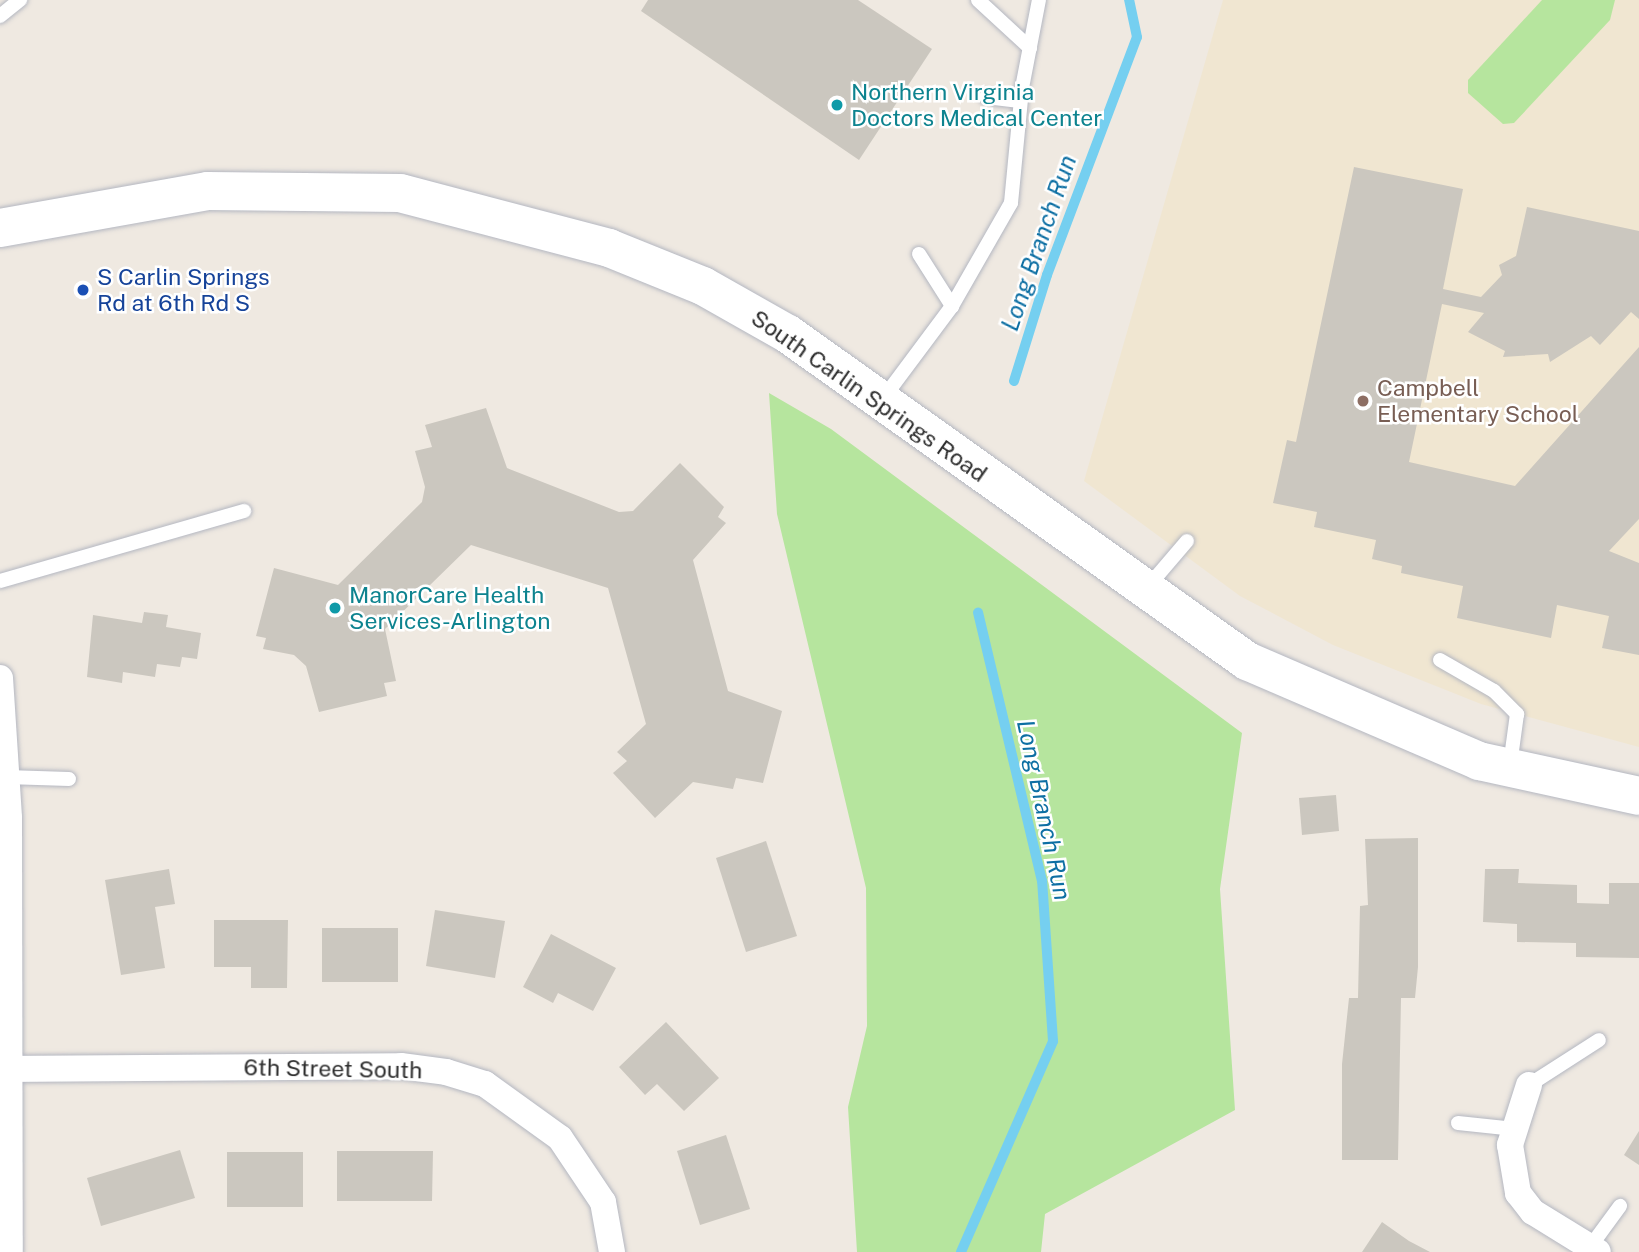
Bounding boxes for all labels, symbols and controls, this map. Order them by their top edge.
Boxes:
place label: Northern Virginia Doctors Medical Center [851,78,1102,132]
marker: Northern Virginia Doctors Medical Center [829,97,845,113]
water label: Long Branch Run [995,151,1083,335]
place label: S Carlin Springs Rd at 6th Rd S [97,263,270,317]
marker: S Carlin Springs Rd at 6th Rd S [75,282,91,298]
street label: South Carlin Springs Road [746,304,992,488]
place label: Campbell Elementary School [1377,374,1579,428]
marker: Campbell Elementary School [1355,393,1371,409]
place label: ManorCare Health Services-Arlington [349,581,551,635]
marker: ManorCare Health Services-Arlington [327,600,343,616]
water label: Long Branch Run [1011,717,1077,903]
street label: 6th Street South [243,1054,423,1084]

